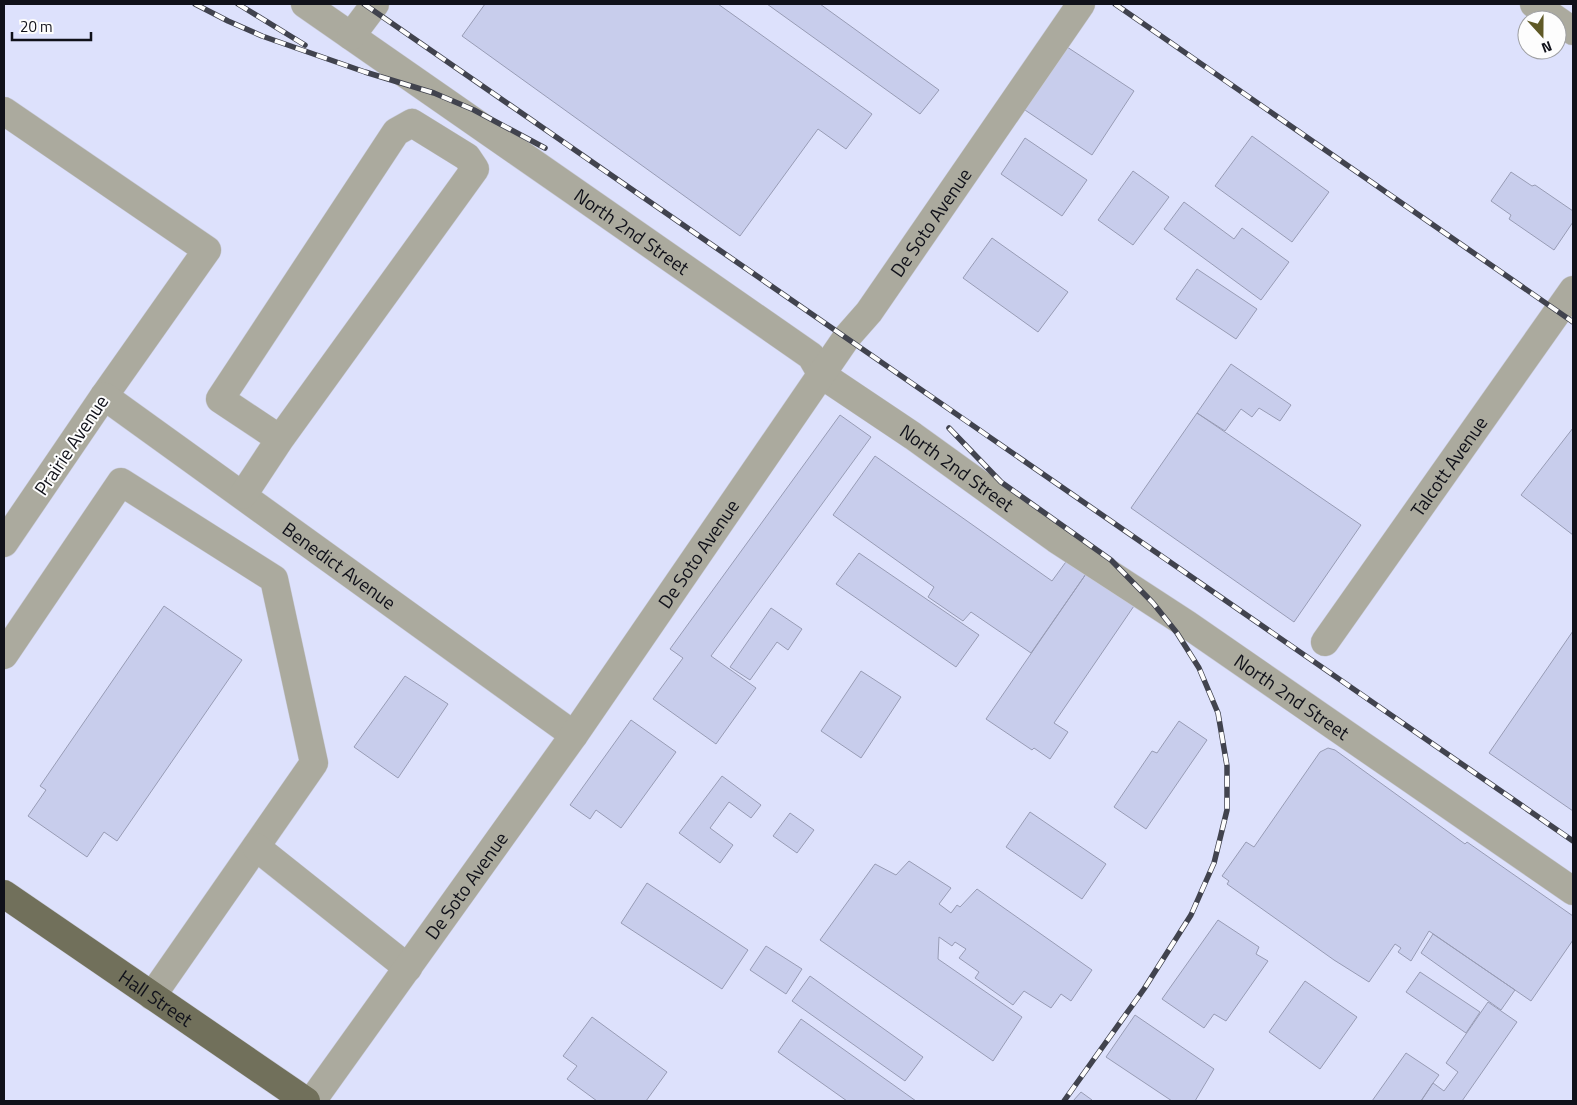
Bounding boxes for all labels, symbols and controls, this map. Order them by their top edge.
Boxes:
scale bar [12,10,91,42]
north arrow [1517,10,1567,60]
text: 20 m [20,15,53,38]
text: N [1539,36,1555,59]
street label: De Soto Avenue [882,162,978,282]
street label: North 2nd Street [568,181,696,281]
street label: Prairie Avenue [26,389,115,501]
street label: Talcott Avenue [1403,410,1494,522]
street label: North 2nd Street [894,416,1021,518]
street label: De Soto Avenue [650,493,746,614]
street label: Benedict Avenue [277,514,402,616]
street label: North 2nd Street [1229,646,1356,747]
street label: De Soto Avenue [417,825,515,945]
street label: Hall Street [113,962,199,1034]

